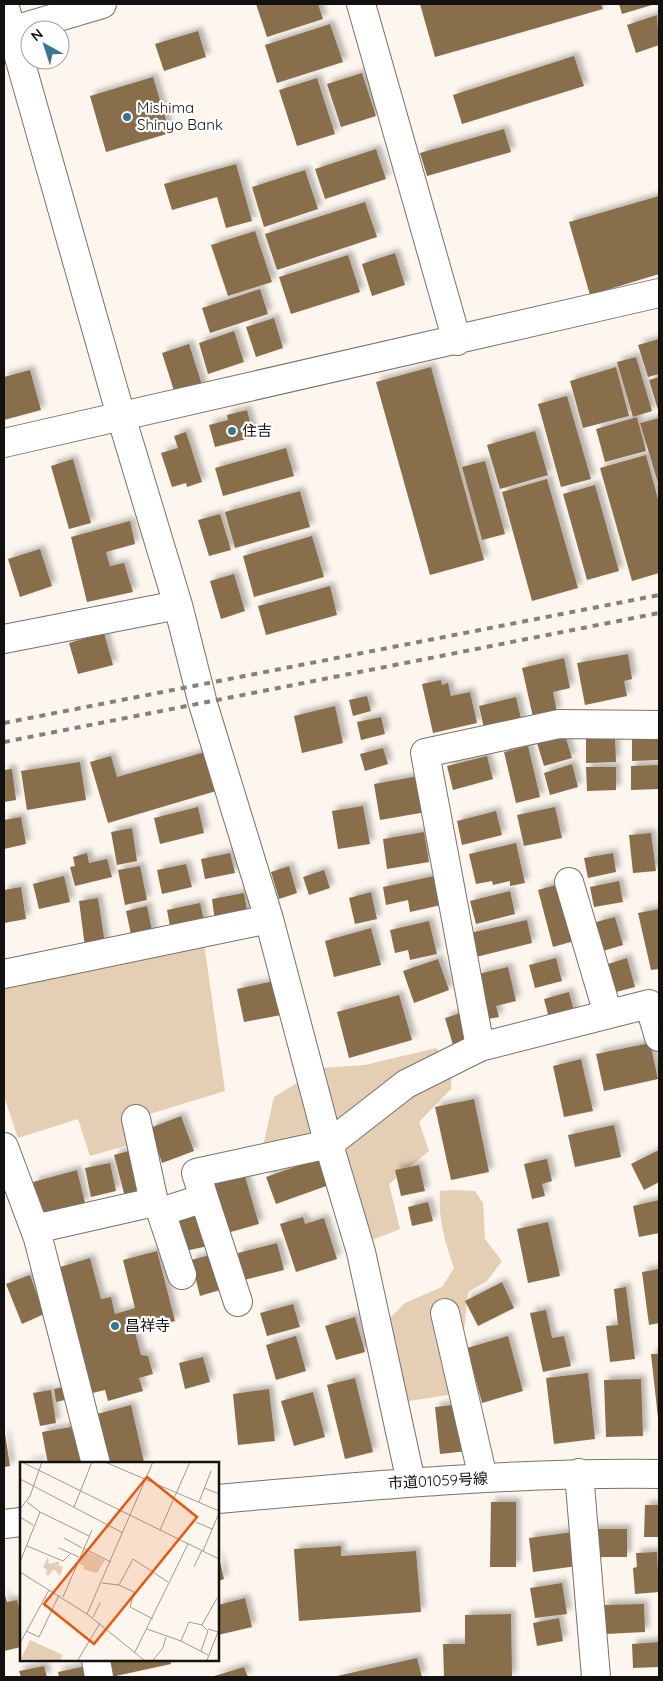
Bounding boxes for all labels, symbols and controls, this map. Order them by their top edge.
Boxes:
north arrow [20,20,70,70]
text: N [27,25,46,45]
place label: Mishima Shinyo Bank [137,98,223,134]
marker: Mishima Shinyo Bank [121,111,133,123]
place label: 住吉 [242,421,272,440]
marker: 住吉 [226,425,238,437]
place label: 昌祥寺 [125,1316,170,1335]
marker: 昌祥寺 [109,1320,121,1332]
inset map [20,1462,219,1661]
street label: 市道01059号線 [388,1468,488,1493]

